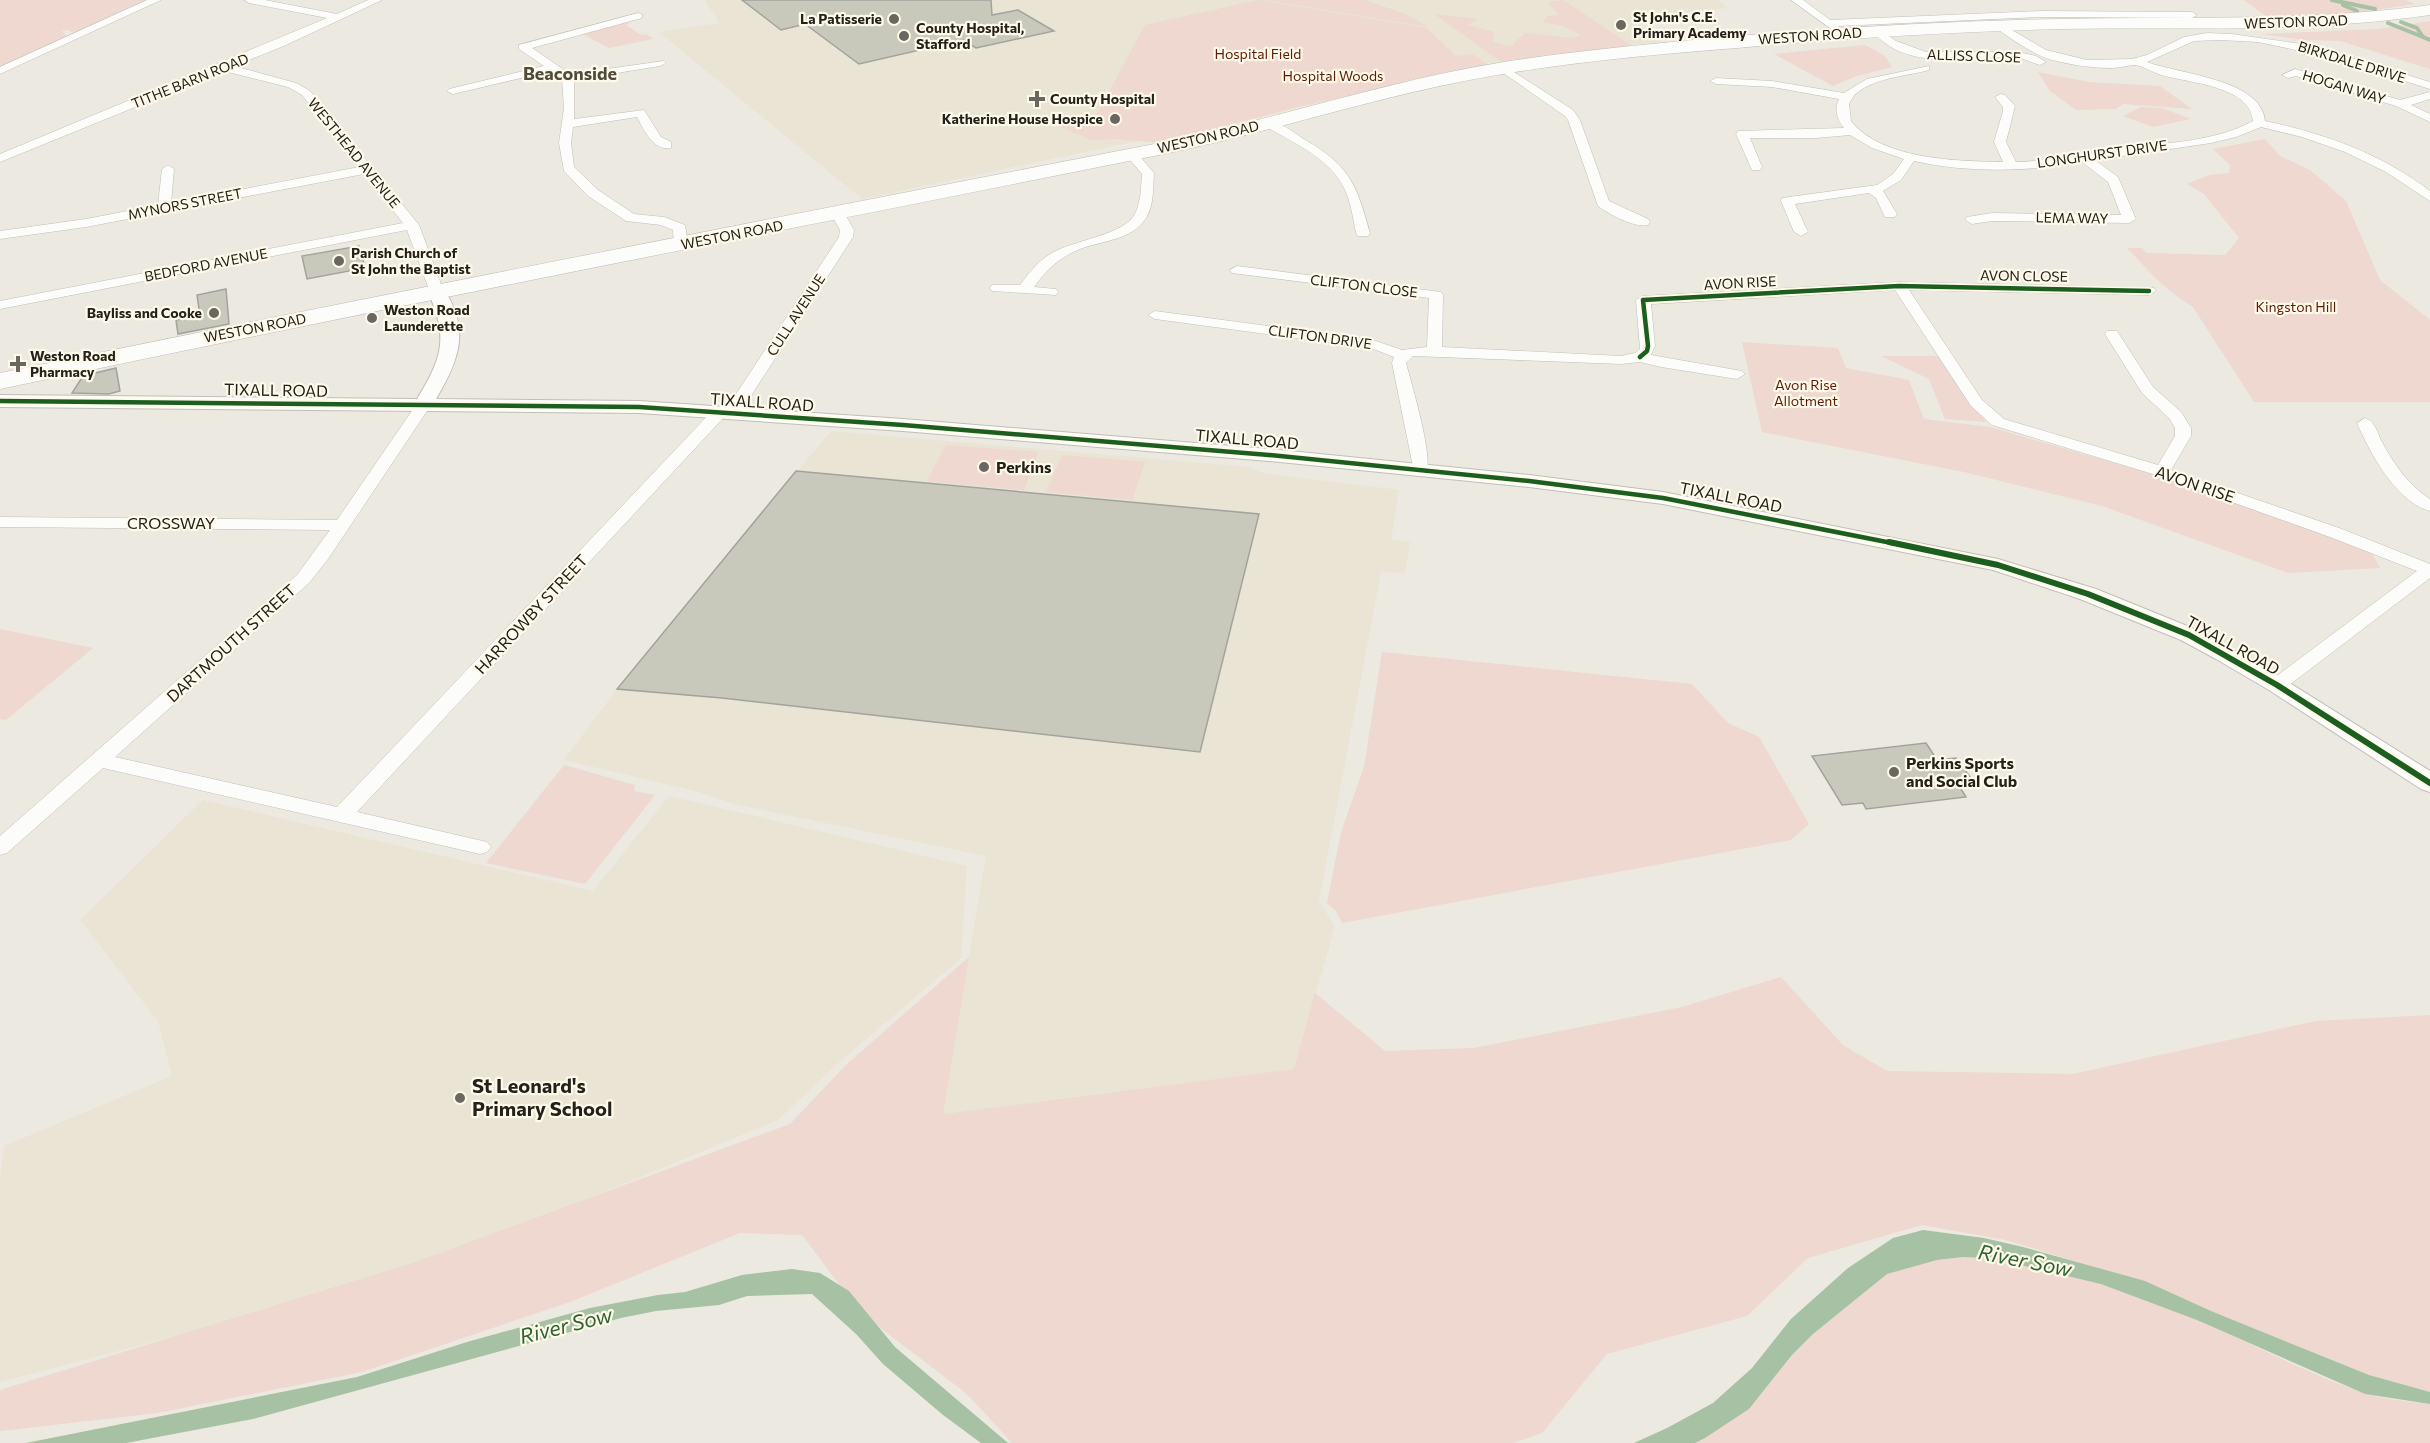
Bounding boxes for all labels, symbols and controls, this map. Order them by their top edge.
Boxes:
place label: St John's C.E. Primary Academy [1633,8,1747,41]
place label: La Patisserie [800,10,882,27]
street label: WESTON ROAD [2244,11,2348,32]
marker: La Patisserie [887,12,901,26]
marker: St John's C.E. Primary Academy [1614,18,1628,32]
place label: County Hospital, Stafford [916,19,1024,52]
street label: WESTON ROAD [1758,23,1862,48]
marker: County Hospital, Stafford [897,29,911,43]
street label: BIRKDALE DRIVE [2296,37,2408,86]
park label: Hospital Field [1215,45,1301,62]
street label: ALLISS CLOSE [1927,45,2021,66]
street label: TITHE BARN ROAD [129,49,251,112]
district label: Beaconside [523,62,617,84]
street label: HOGAN WAY [2301,66,2388,107]
park label: Hospital Woods [1283,67,1383,84]
marker: County Hospital [1028,90,1046,108]
place label: County Hospital [1050,90,1155,107]
street label: WESTHEAD AVENUE [305,94,404,211]
place label: Katherine House Hospice [942,110,1103,127]
marker: Katherine House Hospice [1108,112,1122,126]
street label: WESTON ROAD [1155,117,1260,156]
street label: LONGHURST DRIVE [2036,136,2168,171]
street label: MYNORS STREET [126,184,243,223]
street label: LEMA WAY [2035,208,2109,227]
street label: WESTON ROAD [679,216,785,253]
street label: BEDFORD AVENUE [143,244,269,285]
place label: Parish Church of St John the Baptist [351,244,471,277]
marker: Parish Church of St John the Baptist [332,254,346,268]
street label: AVON CLOSE [1980,266,2068,285]
street label: CLIFTON CLOSE [1309,270,1419,301]
street label: CULL AVENUE [763,271,828,359]
street label: AVON RISE [1703,272,1777,293]
park label: Kingston Hill [2256,298,2336,315]
place label: Weston Road Launderette [384,301,470,334]
place label: Bayliss and Cooke [87,304,202,321]
marker: Bayliss and Cooke [207,306,221,320]
street label: WESTON ROAD [202,309,308,346]
marker: Weston Road Launderette [365,311,379,325]
street label: CLIFTON DRIVE [1267,321,1373,352]
place label: Weston Road Pharmacy [30,347,116,380]
marker: Weston Road Pharmacy [11,357,25,371]
park label: Avon Rise Allotment [1774,376,1838,409]
street label: TIXALL ROAD [224,379,328,400]
street label: TIXALL ROAD [710,388,815,415]
street label: TIXALL ROAD [1194,425,1300,452]
place label: Perkins [996,457,1052,476]
marker: Perkins [977,460,991,474]
street label: AVON RISE [2153,461,2237,506]
street label: TIXALL ROAD [1678,477,1784,516]
street label: CROSSWAY [127,513,216,532]
street label: HARROWBY STREET [470,550,591,677]
street label: DARTMOUTH STREET [162,580,299,706]
street label: TIXALL ROAD [2183,611,2283,678]
place label: Perkins Sports and Social Club [1906,753,2017,790]
marker: Perkins Sports and Social Club [1887,765,1901,779]
place label: St Leonard's Primary School [472,1073,612,1120]
marker: St Leonard's Primary School [453,1091,467,1105]
water label: River Sow [1976,1238,2075,1281]
water label: River Sow [517,1301,616,1348]

